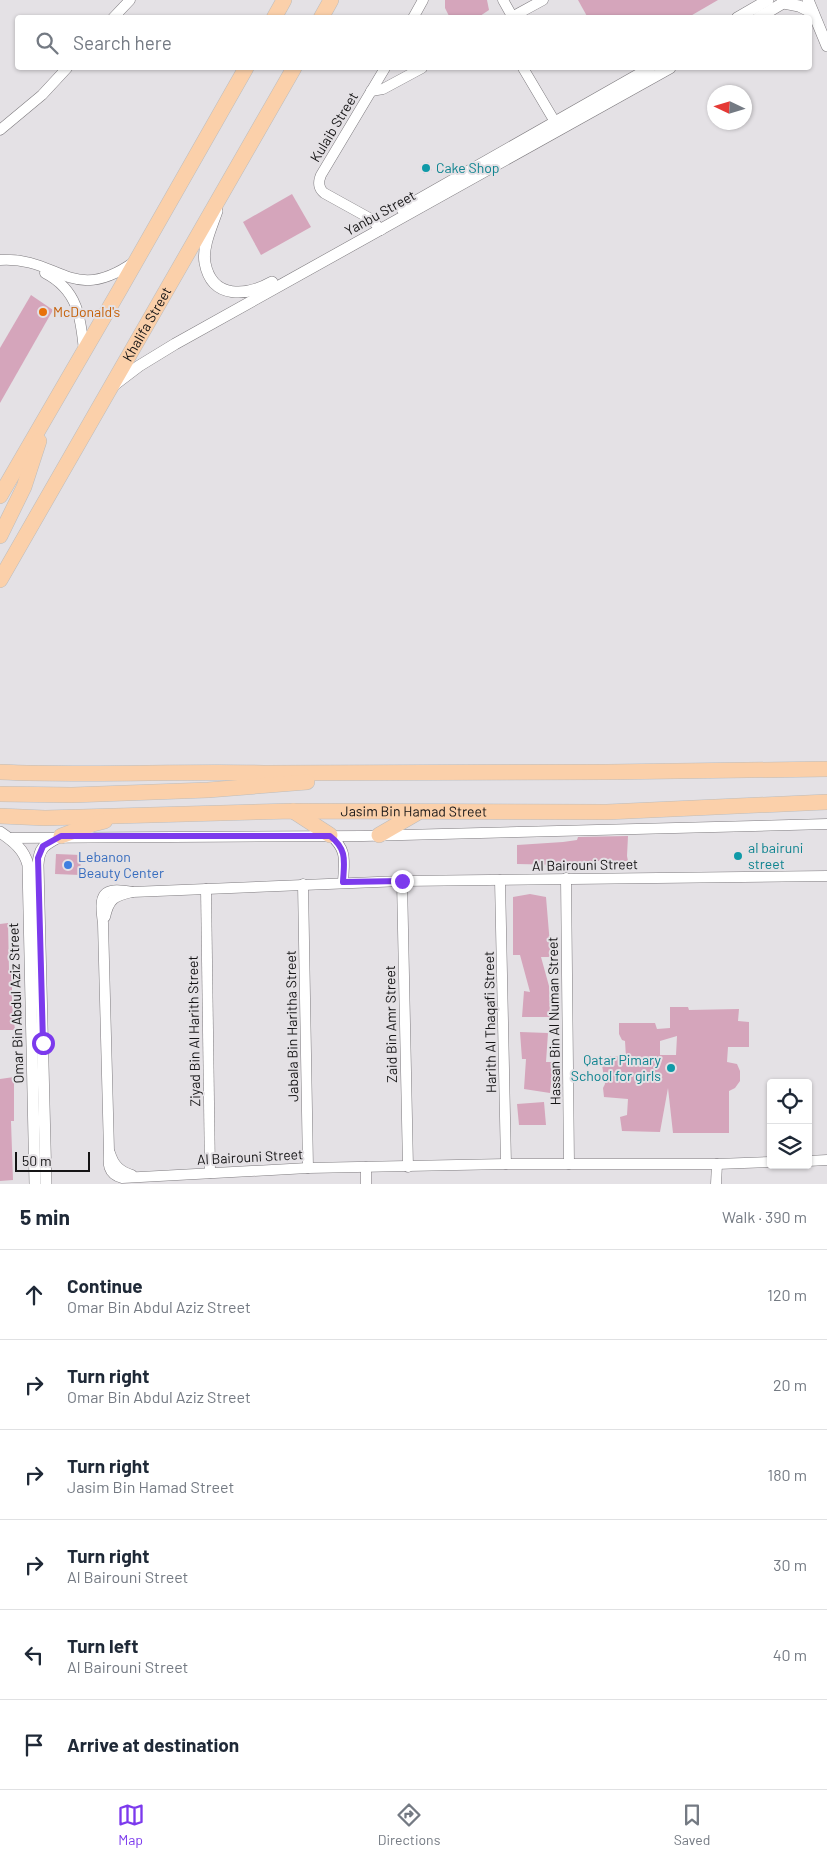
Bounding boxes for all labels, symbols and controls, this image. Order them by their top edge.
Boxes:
search box [15,15,812,70]
icon: search [33,29,61,57]
text: Search here [73,31,172,54]
north arrow [707,85,752,130]
street label: Kulaib Street [306,89,361,165]
place label: Cake Shop [436,159,500,176]
marker: Cake Shop [420,162,432,174]
street label: Yanbu Street [341,186,418,239]
street label: Khalifa Street [118,284,175,364]
place label: McDonald's [53,303,121,320]
marker: McDonald's [37,306,49,318]
street label: Jasim Bin Hamad Street [341,802,487,820]
place label: al bairuni street [748,839,803,872]
place label: Lebanon Beauty Center [78,848,164,881]
marker: al bairuni street [732,850,744,862]
street label: Al Bairouni Street [532,855,638,874]
marker: Lebanon Beauty Center [62,859,74,871]
route end [391,870,414,893]
street label: Omar Bin Abdul Aziz Street [4,922,27,1084]
street label: Hassan Bin Al Numan Street [544,937,563,1105]
street label: Jabala Bin Haritha Street [282,950,301,1102]
street label: Harith Al Thaqafi Street [480,951,499,1093]
street label: Ziyad Bin Al Harith Street [184,955,203,1107]
street label: Zaid Bin Amr Street [381,965,400,1083]
route start [32,1032,55,1055]
place label: Qatar Pimary School for girls [571,1051,662,1084]
marker: Qatar Pimary School for girls [665,1062,677,1074]
map controls [767,1079,812,1169]
button: locate [767,1079,812,1124]
button: layers [767,1124,812,1169]
street label: Al Bairouni Street [196,1145,303,1168]
scale bar [15,1149,90,1172]
text: 50 m [22,1152,51,1169]
text: 5 min [20,1204,70,1229]
text: Walk · 390 m [722,1207,807,1226]
text: Continue [67,1274,143,1297]
icon: ahead [20,1281,48,1309]
text: 120 m [767,1285,807,1304]
text: Omar Bin Abdul Aziz Street [67,1297,251,1316]
text: Turn right [67,1364,149,1387]
icon: right [20,1371,48,1399]
text: 20 m [773,1375,807,1394]
text: Omar Bin Abdul Aziz Street [67,1387,251,1406]
text: Turn right [67,1454,149,1477]
icon: right [20,1461,48,1489]
text: 180 m [768,1465,807,1484]
text: Jasim Bin Hamad Street [67,1477,234,1496]
text: Turn right [67,1544,149,1567]
icon: right [20,1551,48,1579]
text: 30 m [773,1555,807,1574]
text: Al Bairouni Street [67,1567,188,1586]
text: Turn left [67,1634,138,1657]
icon: left [20,1641,48,1669]
text: 40 m [773,1645,807,1664]
text: Al Bairouni Street [67,1657,188,1676]
icon: arrive [20,1731,48,1759]
text: Arrive at destination [67,1733,239,1756]
tab: Map [117,1801,145,1848]
tab: Directions [378,1801,440,1848]
tab: Saved [674,1801,710,1848]

